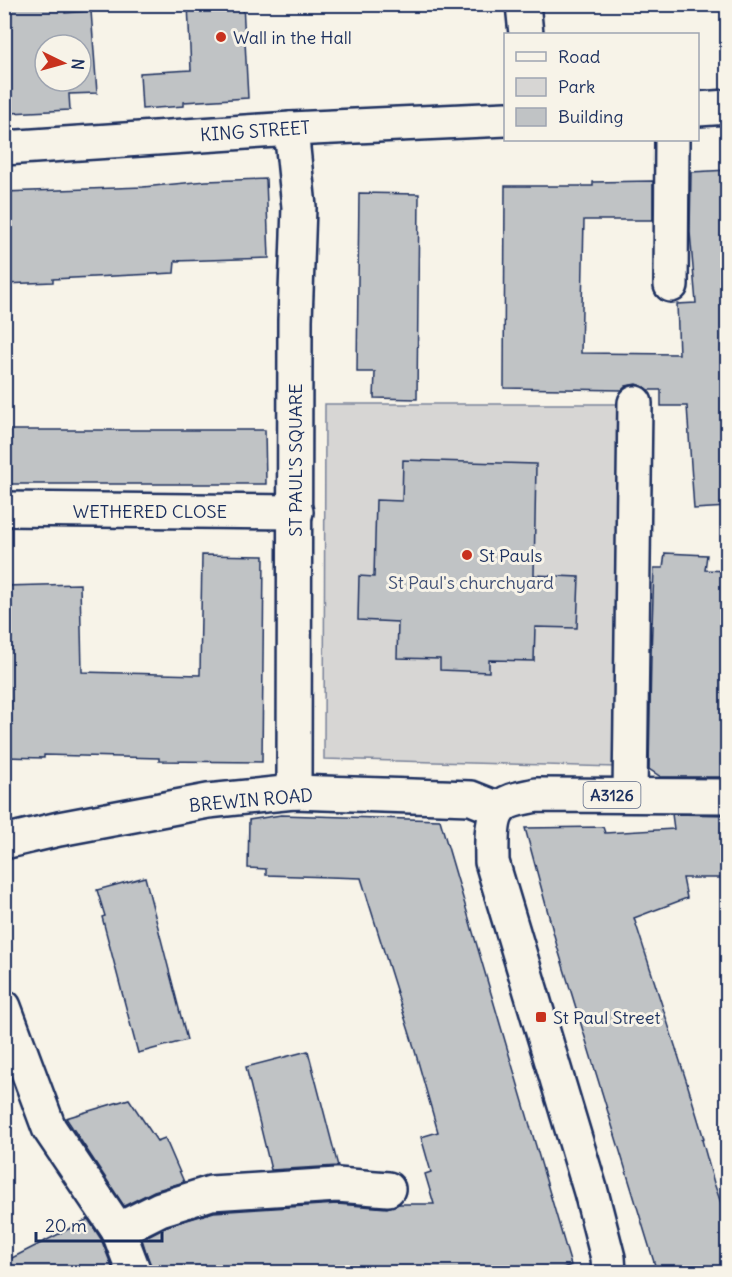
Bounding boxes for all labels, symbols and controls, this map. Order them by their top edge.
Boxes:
place label: Wall in the Hall [233,26,352,49]
marker: Wall in the Hall [214,30,228,44]
north arrow [33,33,93,93]
legend [504,33,699,141]
text: Road [558,45,601,68]
text: N [67,58,88,71]
text: Park [558,75,595,98]
text: Building [558,105,623,128]
street label: KING STREET [199,116,311,146]
street label: ST PAUL'S SQUARE [284,383,307,537]
street label: WETHERED CLOSE [73,500,227,523]
place label: St Pauls [479,544,542,567]
marker: St Pauls [460,548,474,562]
park label: St Paul's churchyard [388,571,554,594]
road number: A3126 [584,782,640,808]
street label: BREWIN ROAD [188,783,314,817]
place label: St Paul Street [553,1006,661,1029]
marker: St Paul Street [534,1010,548,1024]
scale bar [36,1205,162,1243]
text: 20 m [45,1214,87,1237]

